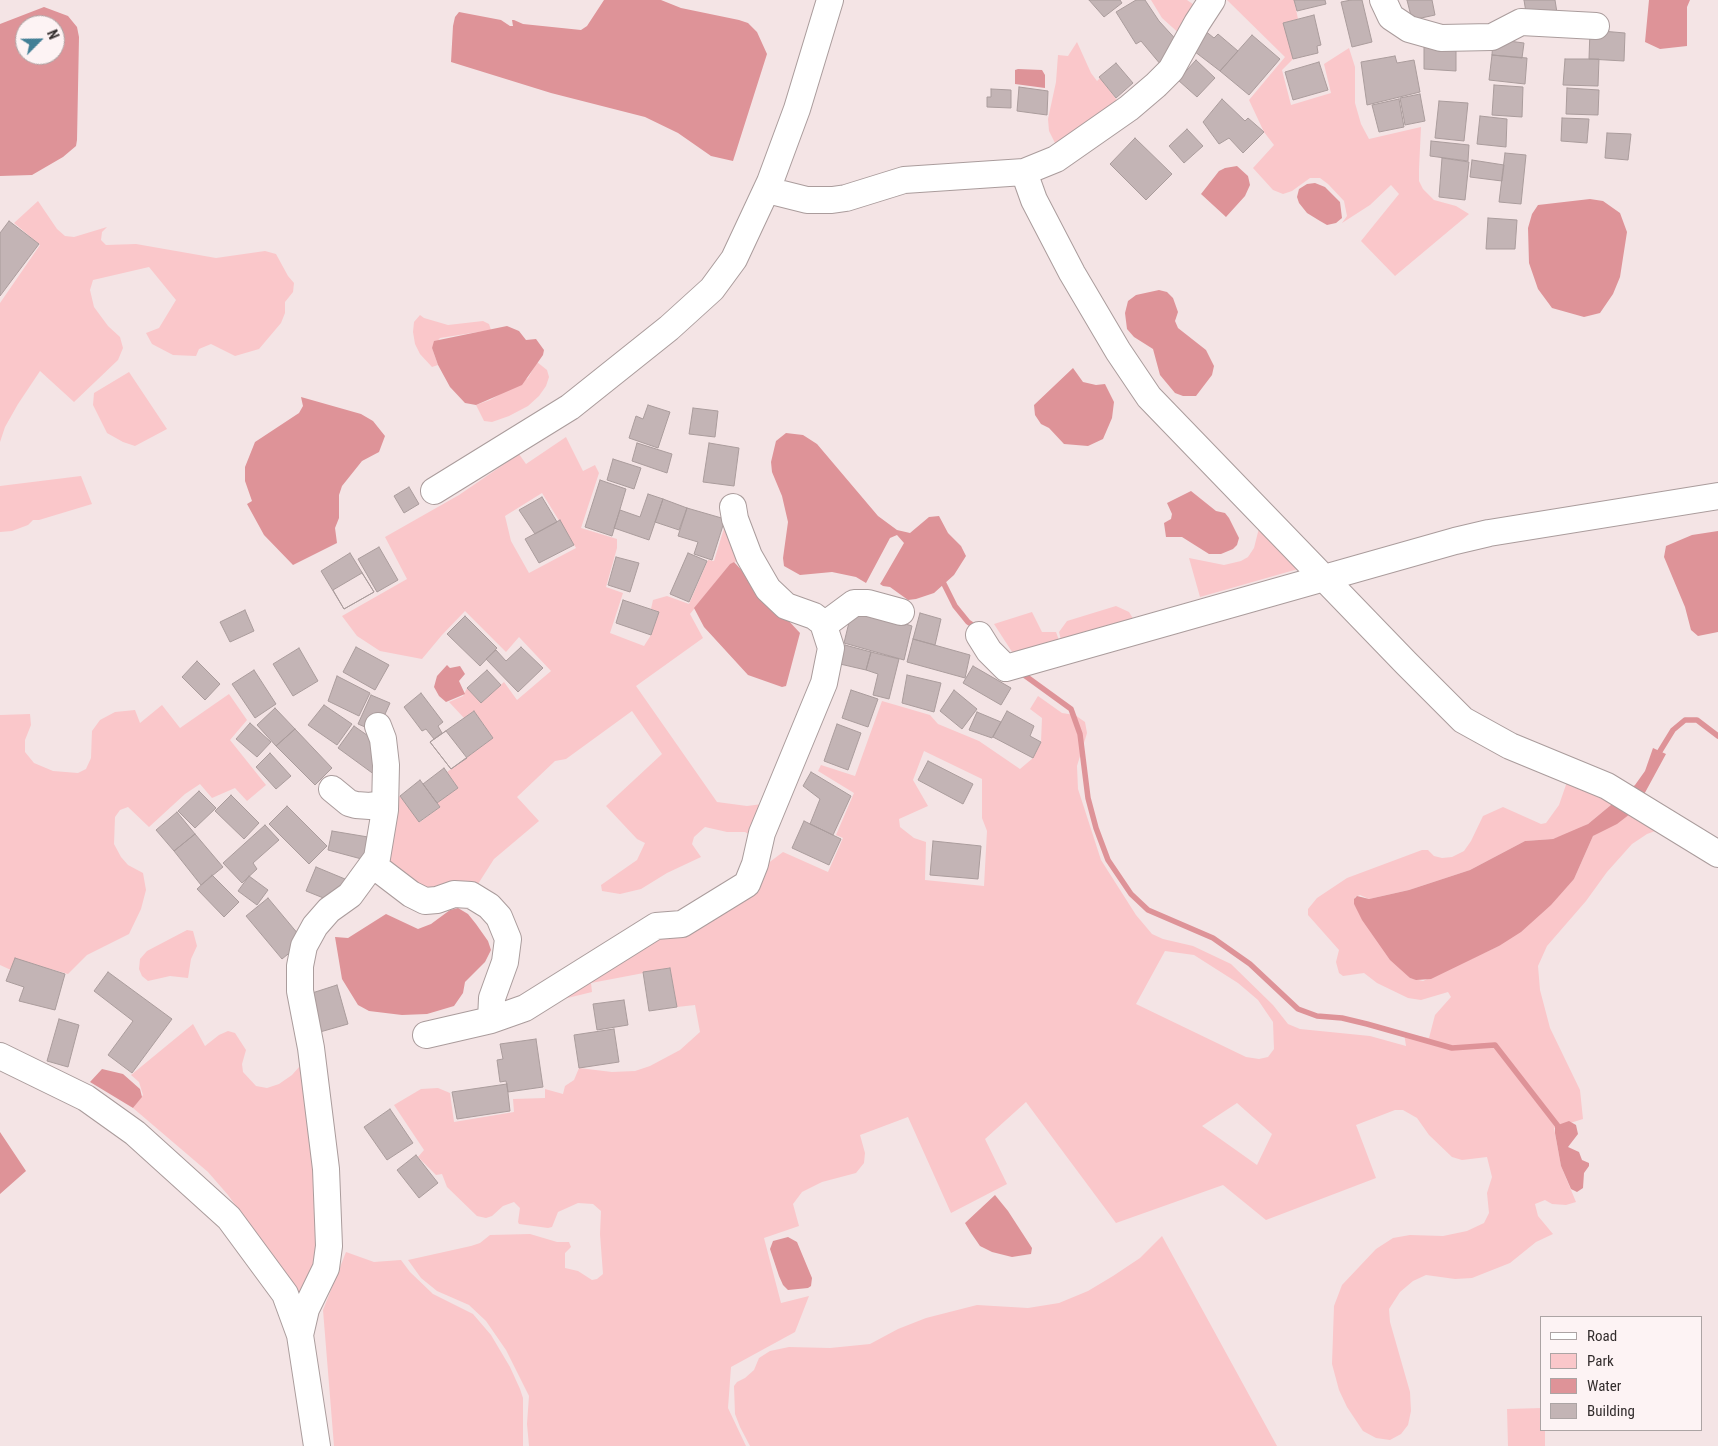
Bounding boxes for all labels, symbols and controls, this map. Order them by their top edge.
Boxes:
north arrow [15,15,65,65]
text: N [44,27,62,42]
legend [1540,1316,1703,1431]
text: Road [1587,1327,1617,1345]
text: Park [1587,1352,1614,1370]
text: Water [1587,1377,1621,1395]
text: Building [1587,1402,1635,1420]

